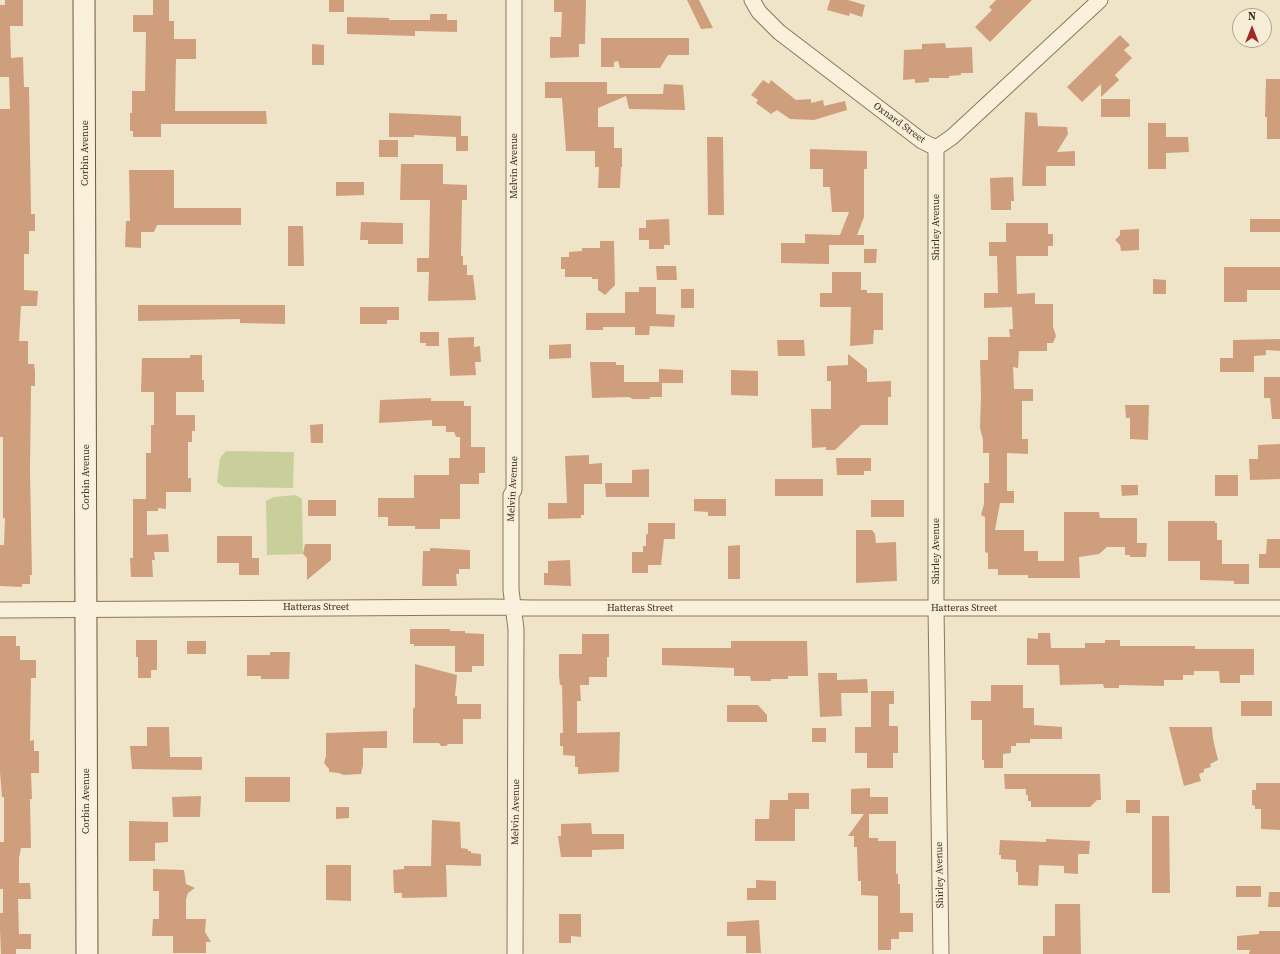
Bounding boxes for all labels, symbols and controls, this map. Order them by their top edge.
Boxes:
north arrow [1232,8,1272,48]
text: N [1248,9,1256,24]
street label: Oxnard Street [871,100,927,146]
street label: Corbin Avenue [79,120,91,186]
street label: Melvin Avenue [508,133,520,199]
street label: Shirley Avenue [930,194,942,260]
street label: Corbin Avenue [80,444,92,510]
street label: Melvin Avenue [505,456,521,522]
street label: Shirley Avenue [930,518,942,584]
street label: Hatteras Street [283,601,349,613]
street label: Hatteras Street [607,602,673,614]
street label: Hatteras Street [931,602,997,614]
street label: Corbin Avenue [80,768,92,834]
street label: Melvin Avenue [509,779,523,845]
street label: Shirley Avenue [933,842,947,908]

